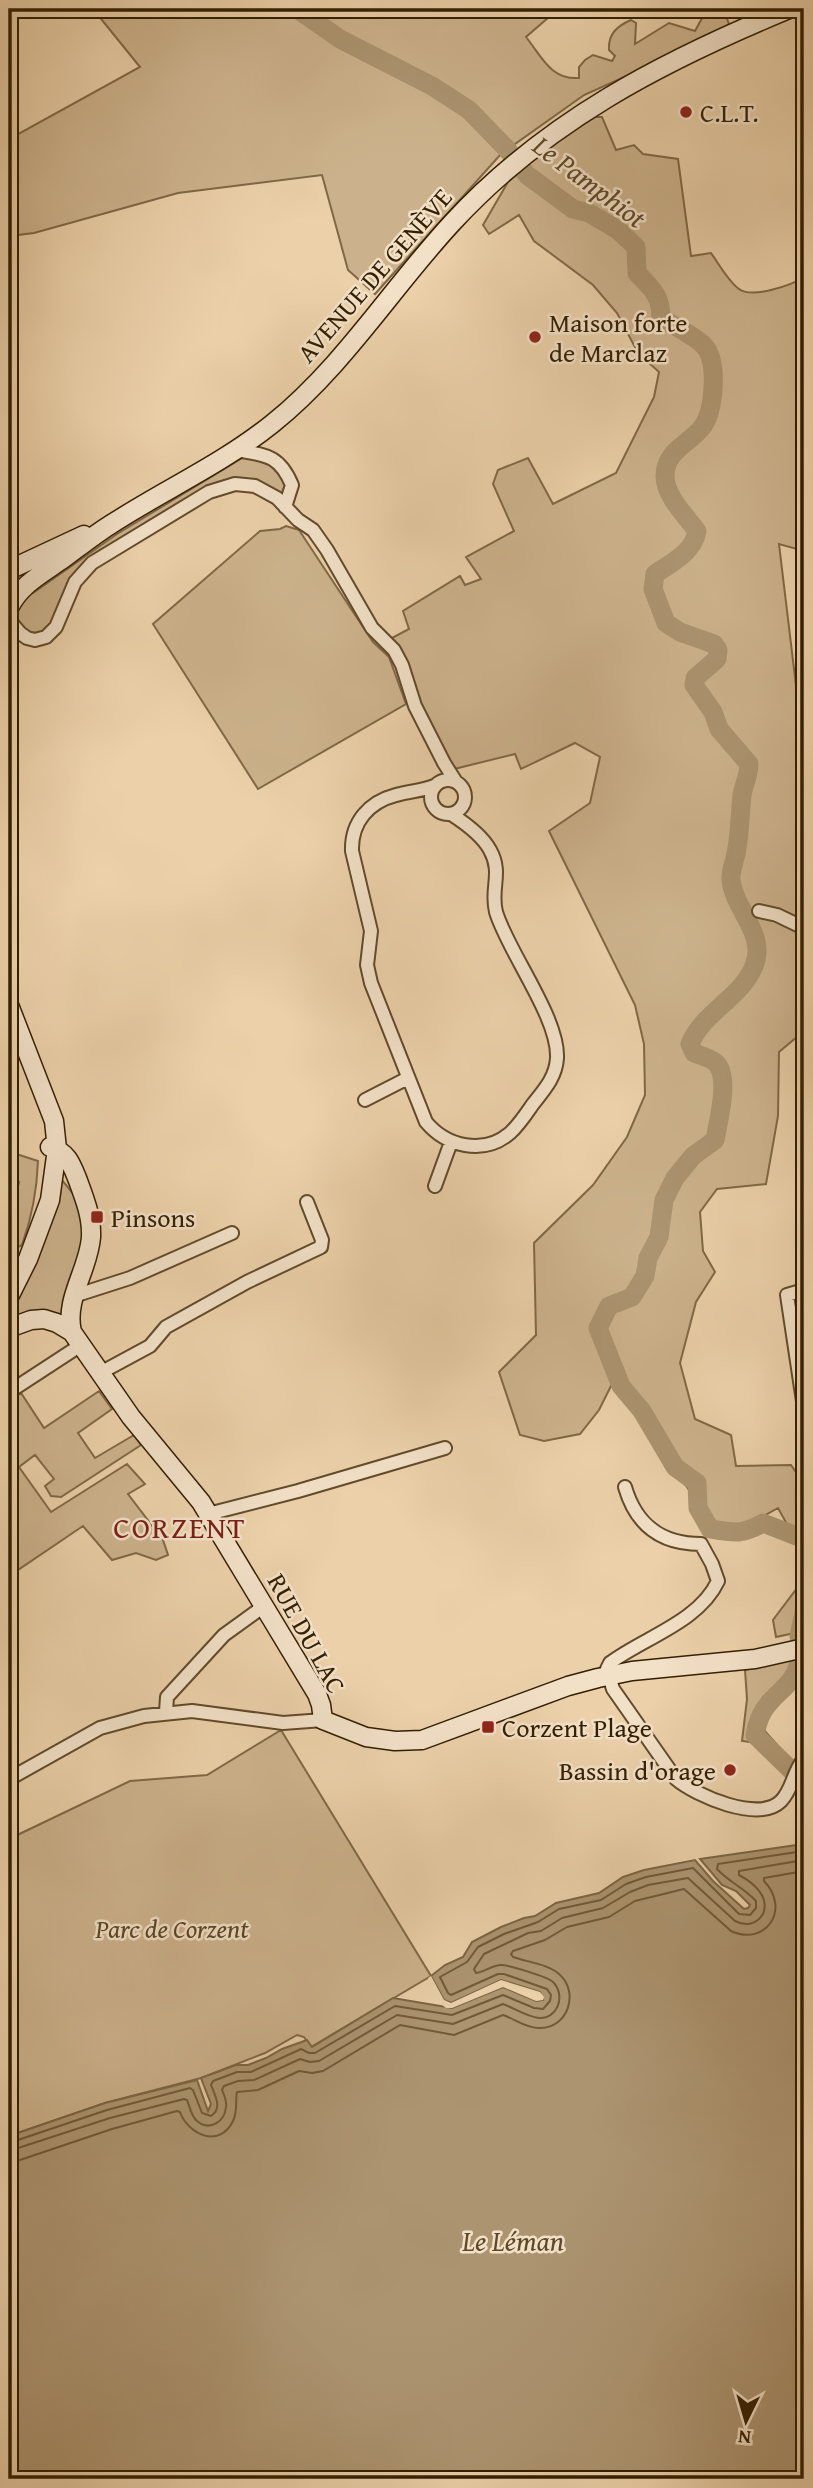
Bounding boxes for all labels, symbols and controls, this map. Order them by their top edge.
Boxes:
place label: C.L.T. [700,93,759,132]
marker: C.L.T. [678,104,694,120]
water label: Le Pamphiot [524,124,656,238]
street label: AVENUE DE GENÈVE [287,179,461,371]
place label: Maison forte de Marclaz [549,303,688,372]
marker: Maison forte de Marclaz [527,329,543,345]
place label: Pinsons [111,1198,195,1237]
marker: Pinsons [89,1209,105,1225]
district label: CORZENT [113,1505,247,1549]
street label: RUE DU LAC [258,1566,356,1700]
place label: Corzent Plage [502,1708,652,1747]
marker: Corzent Plage [480,1719,496,1735]
place label: Bassin d'orage [559,1751,716,1790]
marker: Bassin d'orage [722,1762,738,1778]
park label: Parc de Corzent [94,1909,249,1948]
water label: Le Léman [461,2220,564,2261]
north arrow [712,2386,782,2456]
text: N [737,2423,752,2452]

